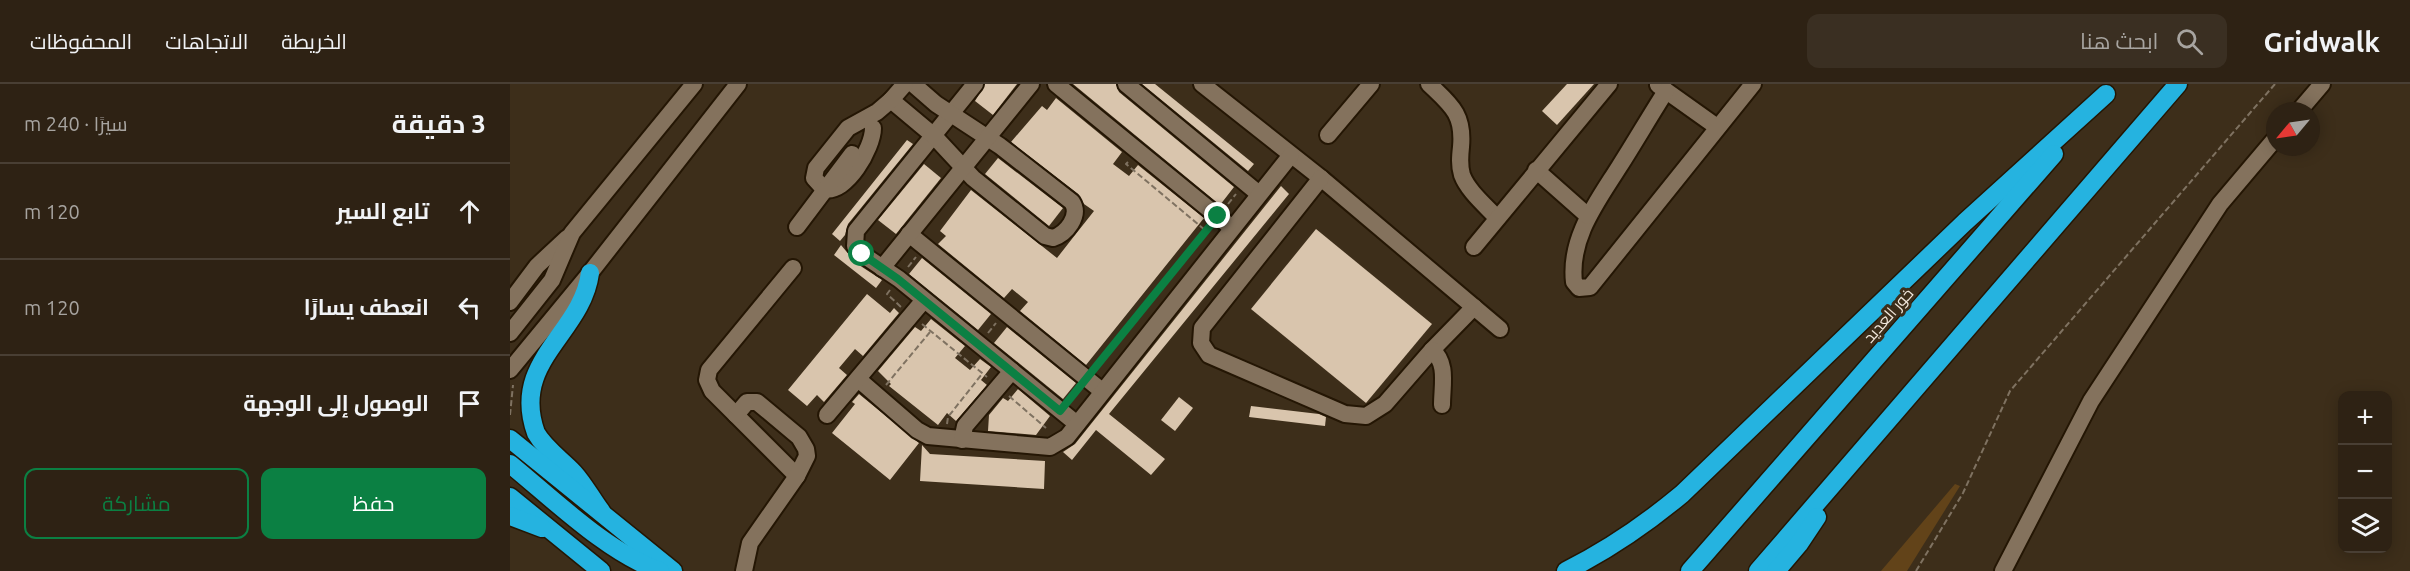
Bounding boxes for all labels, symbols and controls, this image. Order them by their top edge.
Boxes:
search box [1807,14,2227,68]
icon: search [2173,25,2206,58]
text: Gridwalk [2263,26,2380,57]
text: ابحث هنا [2080,28,2158,53]
text: المحفوظات [30,29,132,53]
text: الاتجاهات [165,29,248,53]
text: الخريطة [281,29,347,53]
north arrow [2266,102,2320,156]
text: 3 دقيقة [392,109,486,138]
text: سيرًا · 240 m [24,112,128,135]
icon: ahead [453,195,486,228]
text: تابع السير [336,198,429,223]
text: 120 m [24,200,80,223]
route end [1204,202,1230,228]
route start [848,240,874,266]
street label: خور العديد [1859,284,1917,347]
icon: left [453,291,486,324]
text: انعطف يسارًا [304,294,429,319]
text: 120 m [24,296,80,319]
icon: arrive [453,387,486,420]
text: الوصول إلى الوجهة [243,390,429,415]
map controls [2338,391,2392,553]
button: + [2338,391,2392,445]
button: − [2338,445,2392,499]
button: مشاركة [24,468,249,539]
button: حفظ [261,468,486,539]
button: layers [2338,499,2392,553]

